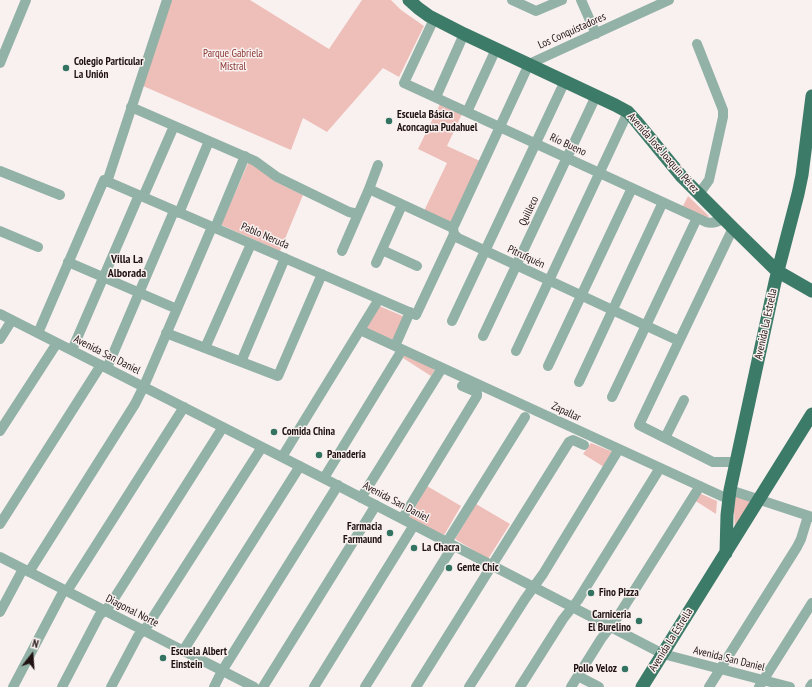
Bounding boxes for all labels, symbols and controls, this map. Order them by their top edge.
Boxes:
street label: Los Conquistadores [536,10,608,52]
park label: Parque Gabriela Mistral [203,47,263,73]
place label: Colegio Particular La Unión [74,55,143,81]
marker: Colegio Particular La Unión [61,63,71,73]
place label: Escuela Básica Aconcagua Pudahuel [397,108,477,134]
street label: Avenida José Joaquín Pérez [625,110,701,196]
marker: Escuela Básica Aconcagua Pudahuel [384,116,394,126]
street label: Río Bueno [548,131,588,159]
street label: Quilleco [516,194,542,228]
street label: Pablo Neruda [239,220,291,252]
street label: Pitrufquén [505,243,547,271]
district label: Villa La Alborada [108,253,146,281]
street label: Avenida La Estrella [752,287,780,361]
street label: Avenida San Daniel [71,333,143,377]
street label: Zapallar [549,400,583,424]
place label: Comida China [282,425,335,439]
marker: Comida China [269,427,279,437]
place label: Panadería [327,448,366,462]
marker: Panadería [314,450,324,460]
street label: Avenida San Daniel [361,479,431,525]
place label: Farmacia Farmaund [343,520,382,546]
marker: Farmacia Farmaund [385,528,395,538]
place label: La Chacra [422,541,460,555]
marker: La Chacra [409,543,419,553]
place label: Gente Chic [457,561,499,575]
marker: Gente Chic [444,563,454,573]
place label: Fino Pizza [599,586,639,600]
marker: Fino Pizza [586,588,596,598]
street label: Diagonal Norte [103,592,161,630]
street label: Avenida La Estrella [646,606,696,674]
place label: Carniceria El Burelino [588,608,631,634]
marker: Carniceria El Burelino [634,616,644,626]
north arrow [12,635,52,675]
text: N [31,636,40,651]
street label: Avenida San Daniel [692,644,766,674]
place label: Escuela Albert Einstein [171,645,227,671]
marker: Escuela Albert Einstein [158,653,168,663]
place label: Pollo Veloz [573,662,617,676]
marker: Pollo Veloz [620,664,630,674]

